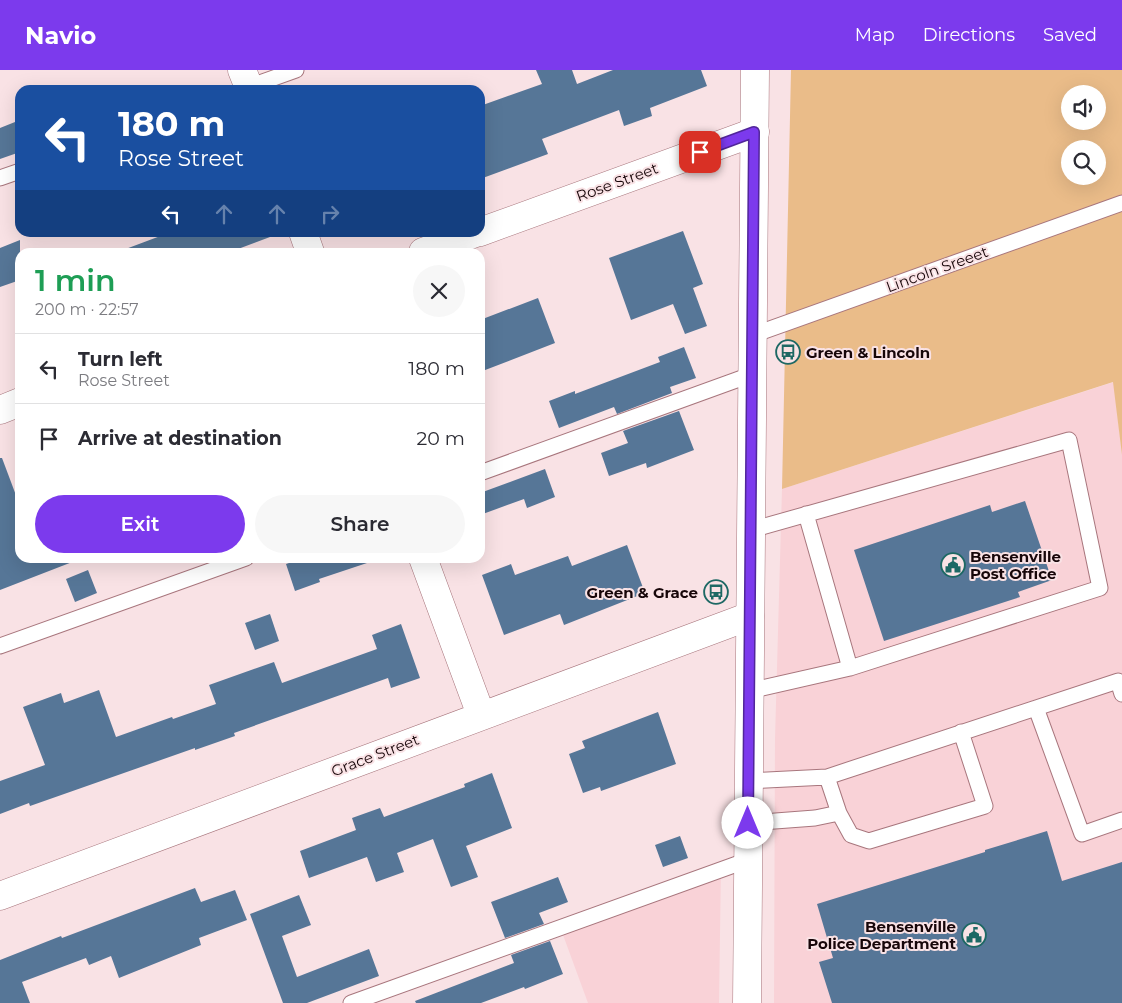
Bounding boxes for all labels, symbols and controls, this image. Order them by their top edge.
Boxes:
text: Navio [25,21,96,50]
text: Map [855,24,895,46]
text: Directions [923,24,1015,46]
text: Saved [1043,24,1097,46]
map controls [1061,85,1106,185]
button: sound [1061,85,1106,130]
text: 180 m [118,102,225,145]
icon: left [35,105,100,170]
pin [679,131,721,173]
icon: arrive [686,138,714,166]
button: search [1061,140,1106,185]
text: Rose Street [118,145,244,172]
street label: Rose Street [573,158,661,206]
icon: left [157,200,185,228]
icon: ahead [210,200,238,228]
icon: ahead [263,200,291,228]
icon: right [316,200,344,228]
street label: Lincoln Sreeet [883,242,991,296]
text: 1 min [35,262,116,299]
button: close [413,265,465,317]
text: 200 m · 22:57 [35,300,139,319]
bus stop icon: Green & Lincoln [775,339,801,365]
place label: Green & Lincoln [806,343,930,362]
text: Turn left [78,348,163,371]
icon: left [35,355,63,383]
text: 180 m [408,357,465,380]
text: Rose Street [78,371,170,390]
icon: arrive [35,425,63,453]
text: Arrive at destination [78,427,282,450]
text: 20 m [417,427,465,450]
button: Exit [35,495,245,553]
button: Share [255,495,465,553]
place label: Bensenville Post Office [970,547,1061,583]
public building icon: Bensenville Post Office [940,552,966,578]
bus stop icon: Green & Grace [703,579,729,605]
place label: Green & Grace [586,583,698,602]
street label: Grace Street [328,730,422,780]
position arrow [721,796,773,848]
place label: Bensenville Police Department [807,917,956,953]
public building icon: Bensenville Police Department [961,922,987,948]

